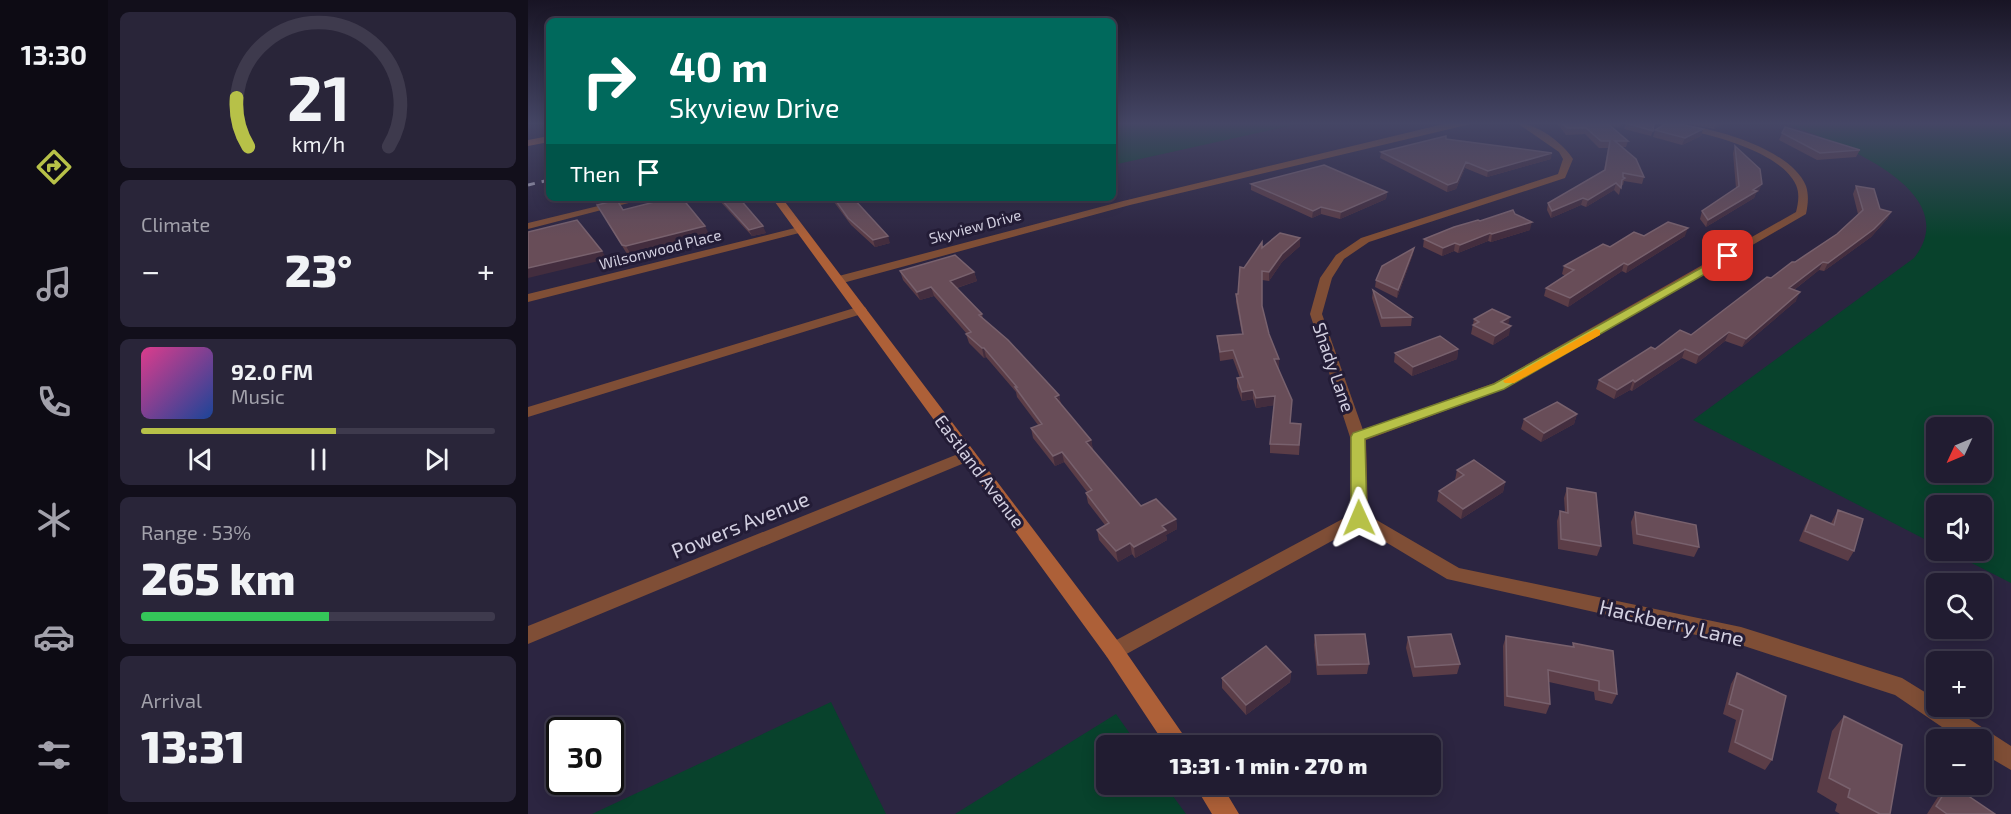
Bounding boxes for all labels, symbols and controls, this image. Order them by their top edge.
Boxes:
text: 13:30 [21,38,87,70]
text: 40 m [669,40,768,90]
icon: right [570,42,648,120]
text: 21 [286,59,350,134]
text: Skyview Drive [669,91,840,123]
text: km/h [291,131,345,156]
icon: directions [33,146,75,188]
icon: arrive [632,156,665,189]
text: Then [570,160,620,186]
street label: Skyview Drive [927,205,1023,247]
text: Climate [141,212,210,236]
street label: Wilsonwood Place [597,225,723,273]
pin [1702,230,1753,281]
icon: arrive [1711,239,1744,272]
text: 23° [285,242,352,296]
text: − [141,250,160,290]
text: + [477,250,495,290]
icon: music [33,263,75,305]
street label: Shady Lane [1308,319,1360,415]
text: 92.0 FM [231,358,313,384]
icon: phone [33,381,75,423]
text: Music [231,384,285,408]
street label: Eastland Avenue [930,410,1030,532]
north arrow [1926,417,1992,483]
map controls [1926,417,1992,795]
icon: previous [184,443,217,476]
icon: pause [302,443,335,476]
icon: next [420,443,453,476]
street label: Powers Avenue [667,485,813,563]
position arrow [1327,486,1391,550]
button: sound [1926,495,1992,561]
icon: climate [33,499,75,541]
text: Range · 53% [141,520,251,544]
text: 265 km [141,550,296,604]
button: search [1926,573,1992,639]
street label: Hackberry Lane [1597,593,1747,651]
icon: car [33,616,75,658]
button: + [1926,651,1992,717]
text: Arrival [141,688,202,712]
speed limit sign: 30 [546,717,624,795]
text: 13:31 [141,718,245,772]
button: − [1926,729,1992,795]
icon: filters [33,734,75,776]
text: 13:31 · 1 min · 270 m [1169,752,1368,778]

